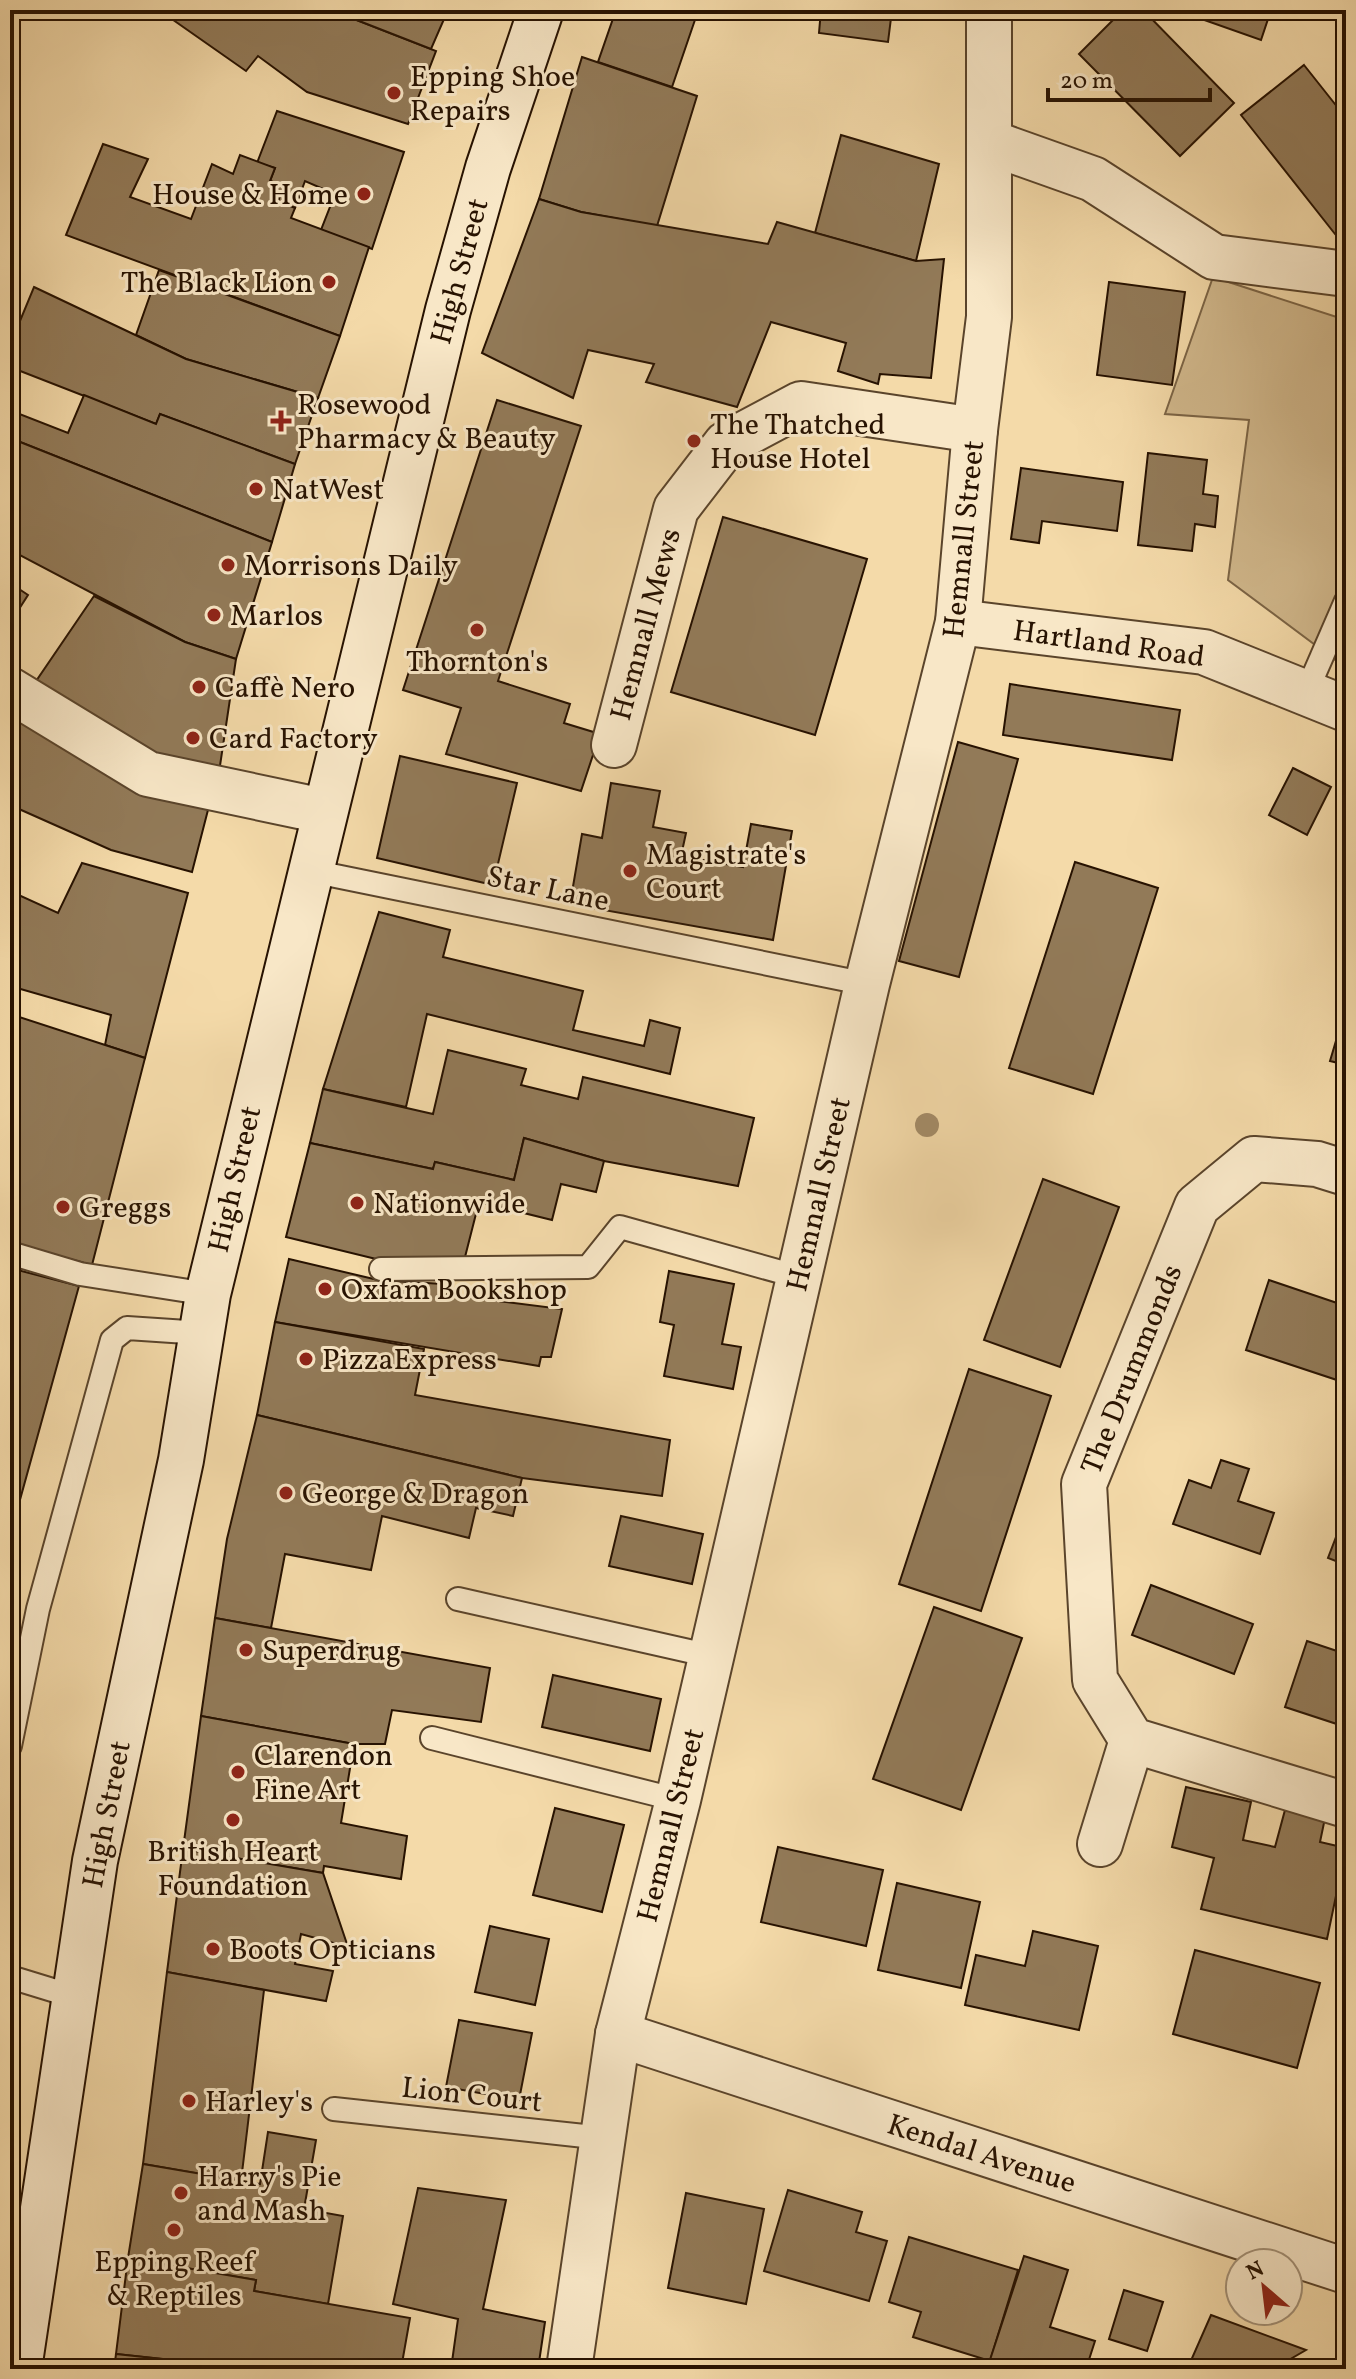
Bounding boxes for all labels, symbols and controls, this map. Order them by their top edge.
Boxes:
scale bar [1048,52,1210,102]
place label: Epping Shoe Repairs [410,57,575,133]
text: 20 m [1060,65,1113,99]
marker: Epping Shoe Repairs [385,84,403,102]
place label: House & Home [152,175,348,217]
marker: House & Home [355,185,373,203]
street label: High Street [421,194,501,349]
place label: The Black Lion [121,263,313,305]
marker: The Black Lion [320,273,338,291]
place label: Rosewood Pharmacy & Beauty [297,385,556,461]
place label: The Thatched House Hotel [710,405,885,481]
marker: Rosewood Pharmacy & Beauty [272,412,290,430]
marker: The Thatched House Hotel [685,432,703,450]
street label: Hemnall Street [934,438,996,640]
place label: NatWest [272,470,384,512]
marker: NatWest [247,480,265,498]
street label: Hemnall Mews [601,524,693,725]
place label: Morrisons Daily [244,546,458,588]
marker: Morrisons Daily [219,556,237,574]
place label: Marlos [230,596,323,638]
marker: Marlos [205,606,223,624]
street label: Hartland Road [1010,611,1207,679]
marker: Thornton's [468,621,486,639]
place label: Thornton's [406,642,548,684]
place label: Caffè Nero [215,668,355,710]
marker: Caffè Nero [190,678,208,696]
place label: Card Factory [209,719,378,761]
marker: Card Factory [184,729,202,747]
place label: Magistrate's Court [646,835,806,911]
street label: Star Lane [482,856,613,923]
marker: Magistrate's Court [621,862,639,880]
street label: Hemnall Street [777,1093,863,1296]
street label: High Street [199,1102,273,1257]
place label: Nationwide [373,1184,525,1226]
place label: Greggs [79,1188,171,1230]
marker: Nationwide [348,1194,366,1212]
marker: Greggs [54,1198,72,1216]
street label: The Drummonds [1072,1258,1194,1481]
place label: Oxfam Bookshop [341,1270,567,1312]
marker: Oxfam Bookshop [316,1280,334,1298]
place label: PizzaExpress [322,1340,497,1382]
marker: PizzaExpress [297,1350,315,1368]
place label: George & Dragon [302,1474,529,1516]
marker: George & Dragon [277,1484,295,1502]
place label: Superdrug [262,1631,401,1673]
marker: Superdrug [237,1641,255,1659]
street label: Hemnall Street [628,1724,716,1927]
place label: Clarendon Fine Art [254,1736,393,1812]
street label: High Street [73,1737,143,1892]
marker: Clarendon Fine Art [229,1763,247,1781]
marker: British Heart Foundation [224,1811,242,1829]
place label: British Heart Foundation [147,1832,319,1908]
place label: Boots Opticians [229,1930,436,1972]
marker: Boots Opticians [204,1940,222,1958]
street label: Lion Court [399,2068,544,2124]
place label: Harley's [205,2082,313,2124]
marker: Harley's [180,2092,198,2110]
street label: Kendal Avenue [882,2105,1081,2205]
place label: Harry's Pie and Mash [197,2157,341,2233]
marker: Harry's Pie and Mash [172,2184,190,2202]
marker: Epping Reef & Reptiles [165,2221,183,2239]
place label: Epping Reef & Reptiles [94,2242,256,2318]
north arrow [1224,2247,1304,2327]
text: N [1241,2254,1270,2289]

